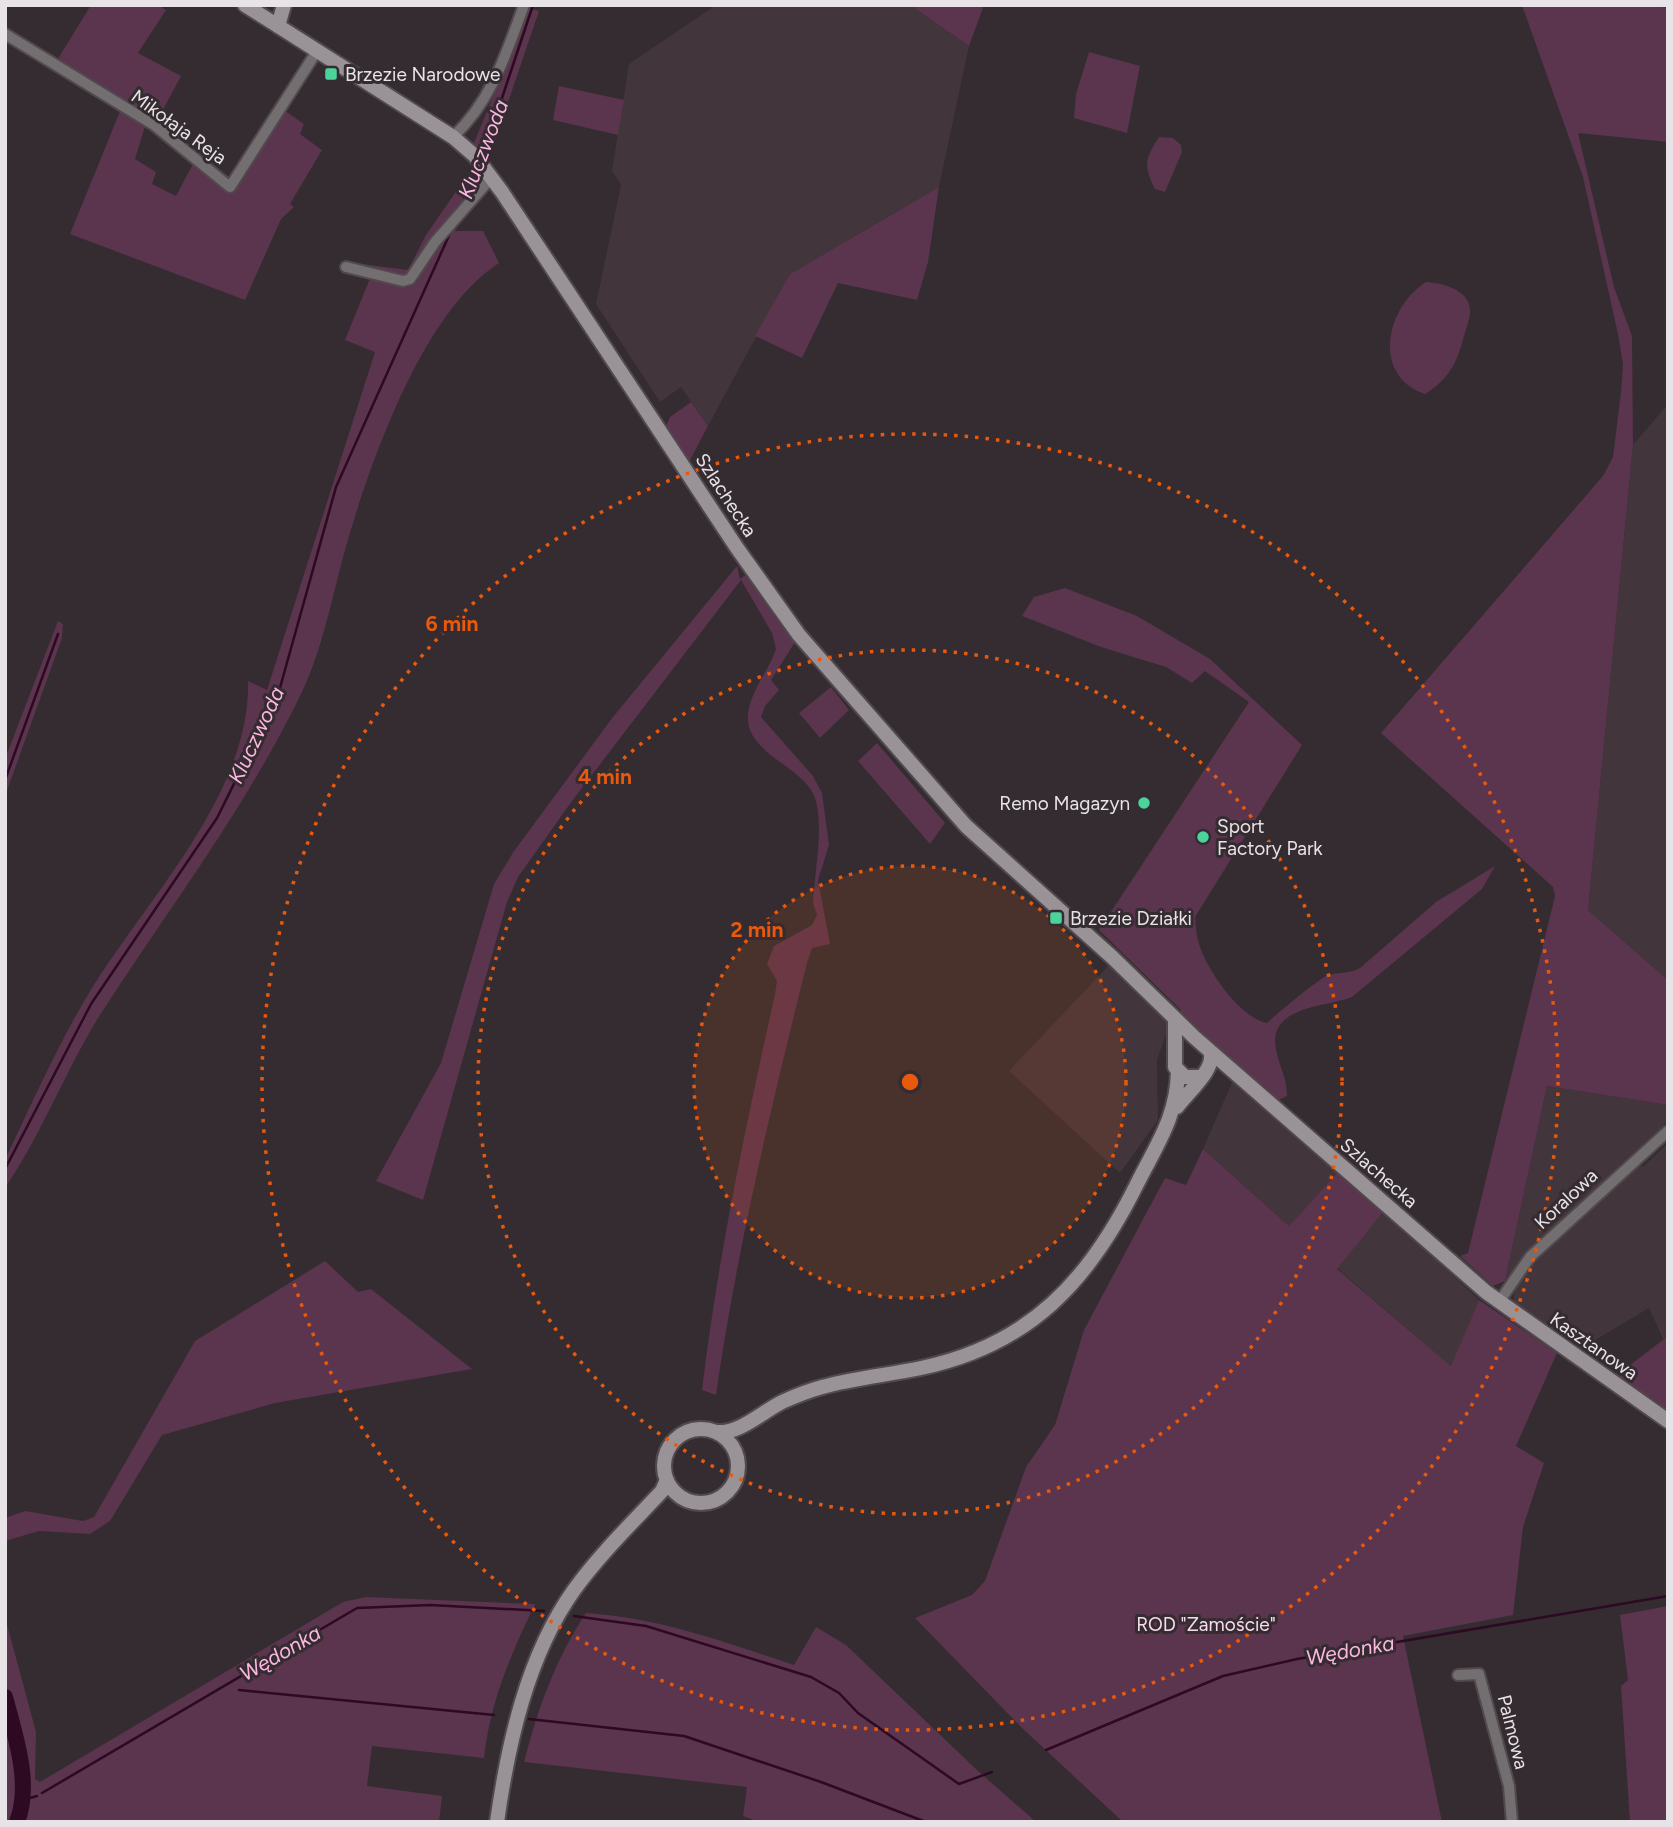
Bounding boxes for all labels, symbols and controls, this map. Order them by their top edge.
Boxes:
place label: Brzezie Narodowe [345,63,500,86]
marker: Brzezie Narodowe [323,66,339,82]
street label: Mikołaja Reja [127,85,231,169]
water label: Kluczwoda [453,96,513,202]
street label: Szlachecka [690,449,762,541]
text: 6 min [426,611,478,636]
water label: Kluczwoda [223,683,289,787]
text: 4 min [578,764,632,789]
place label: Remo Magazyn [999,792,1130,815]
marker: Remo Magazyn [1136,795,1152,811]
place label: Sport Factory Park [1217,815,1323,860]
marker: Sport Factory Park [1195,829,1211,845]
place label: Brzezie Działki [1070,907,1192,930]
marker: Brzezie Działki [1048,910,1064,926]
text: 2 min [731,917,783,942]
centre of rings [898,1070,922,1094]
street label: Szlachecka [1336,1133,1422,1213]
street label: Koralowa [1530,1164,1602,1234]
street label: Kasztanowa [1546,1307,1642,1385]
park label: ROD "Zamoście" [1136,1613,1276,1636]
water label: Wędonka [235,1620,325,1686]
water label: Wędonka [1304,1630,1396,1670]
street label: Palmowa [1493,1692,1533,1772]

